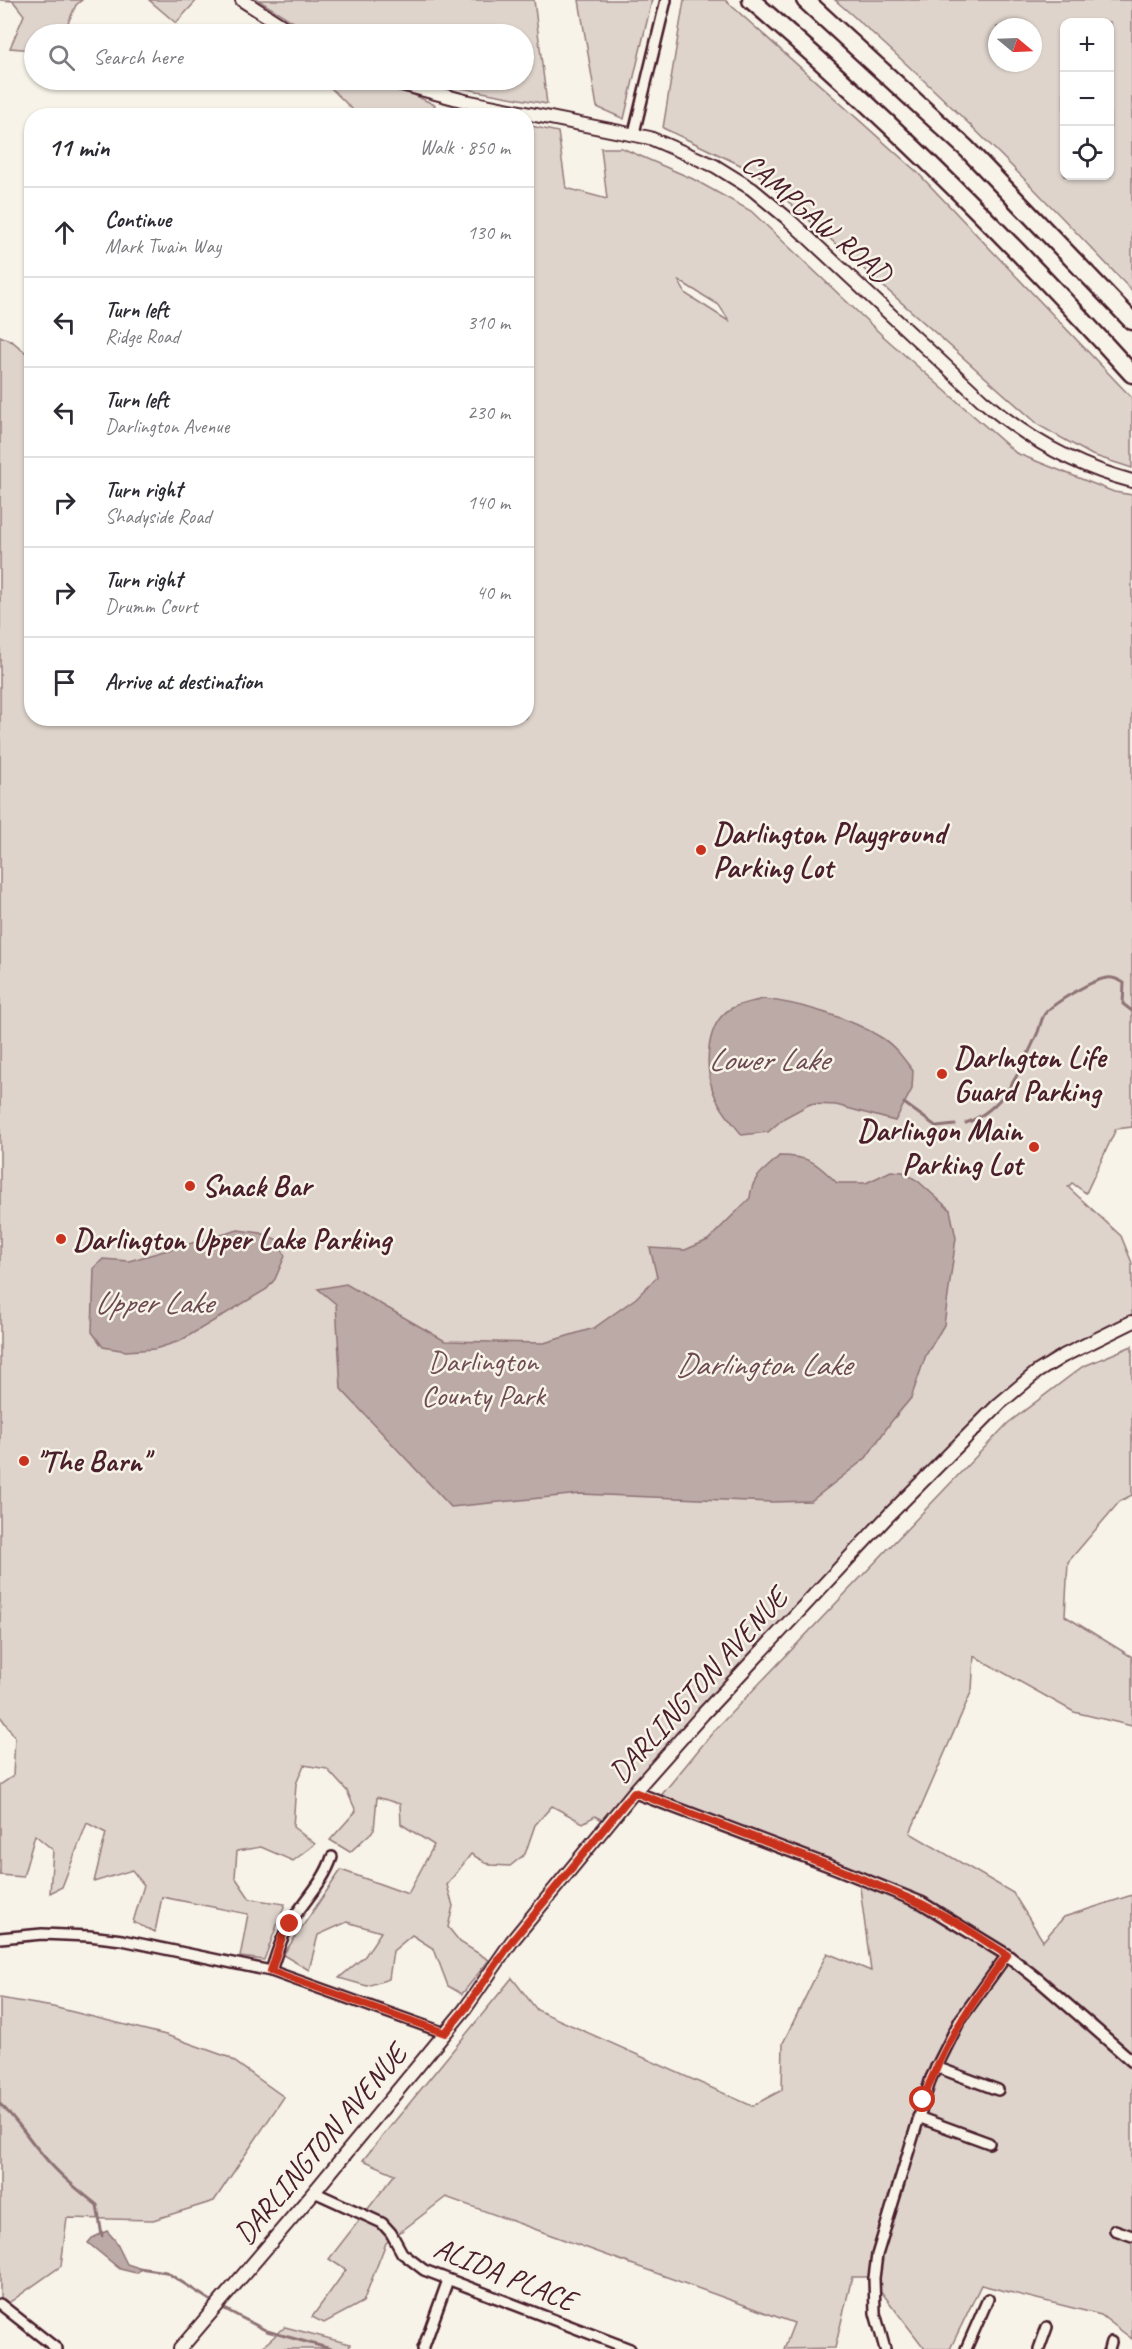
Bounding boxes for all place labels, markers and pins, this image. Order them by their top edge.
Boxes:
place label: Darlington Playground Parking Lot [713,814,950,886]
marker: Darlington Playground Parking Lot [694,843,708,857]
place label: Darlngton Life Guard Parking [954,1038,1108,1110]
marker: Darlngton Life Guard Parking [935,1067,949,1081]
place label: Darlingon Main Parking Lot [858,1111,1025,1183]
marker: Darlingon Main Parking Lot [1027,1140,1041,1154]
place label: Snack Bar [202,1167,315,1205]
marker: Snack Bar [183,1179,197,1193]
place label: Darlington Upper Lake Parking [73,1220,394,1258]
marker: Darlington Upper Lake Parking [54,1232,68,1246]
place label: "The Barn" [36,1442,155,1480]
marker: "The Barn" [17,1454,31,1468]

